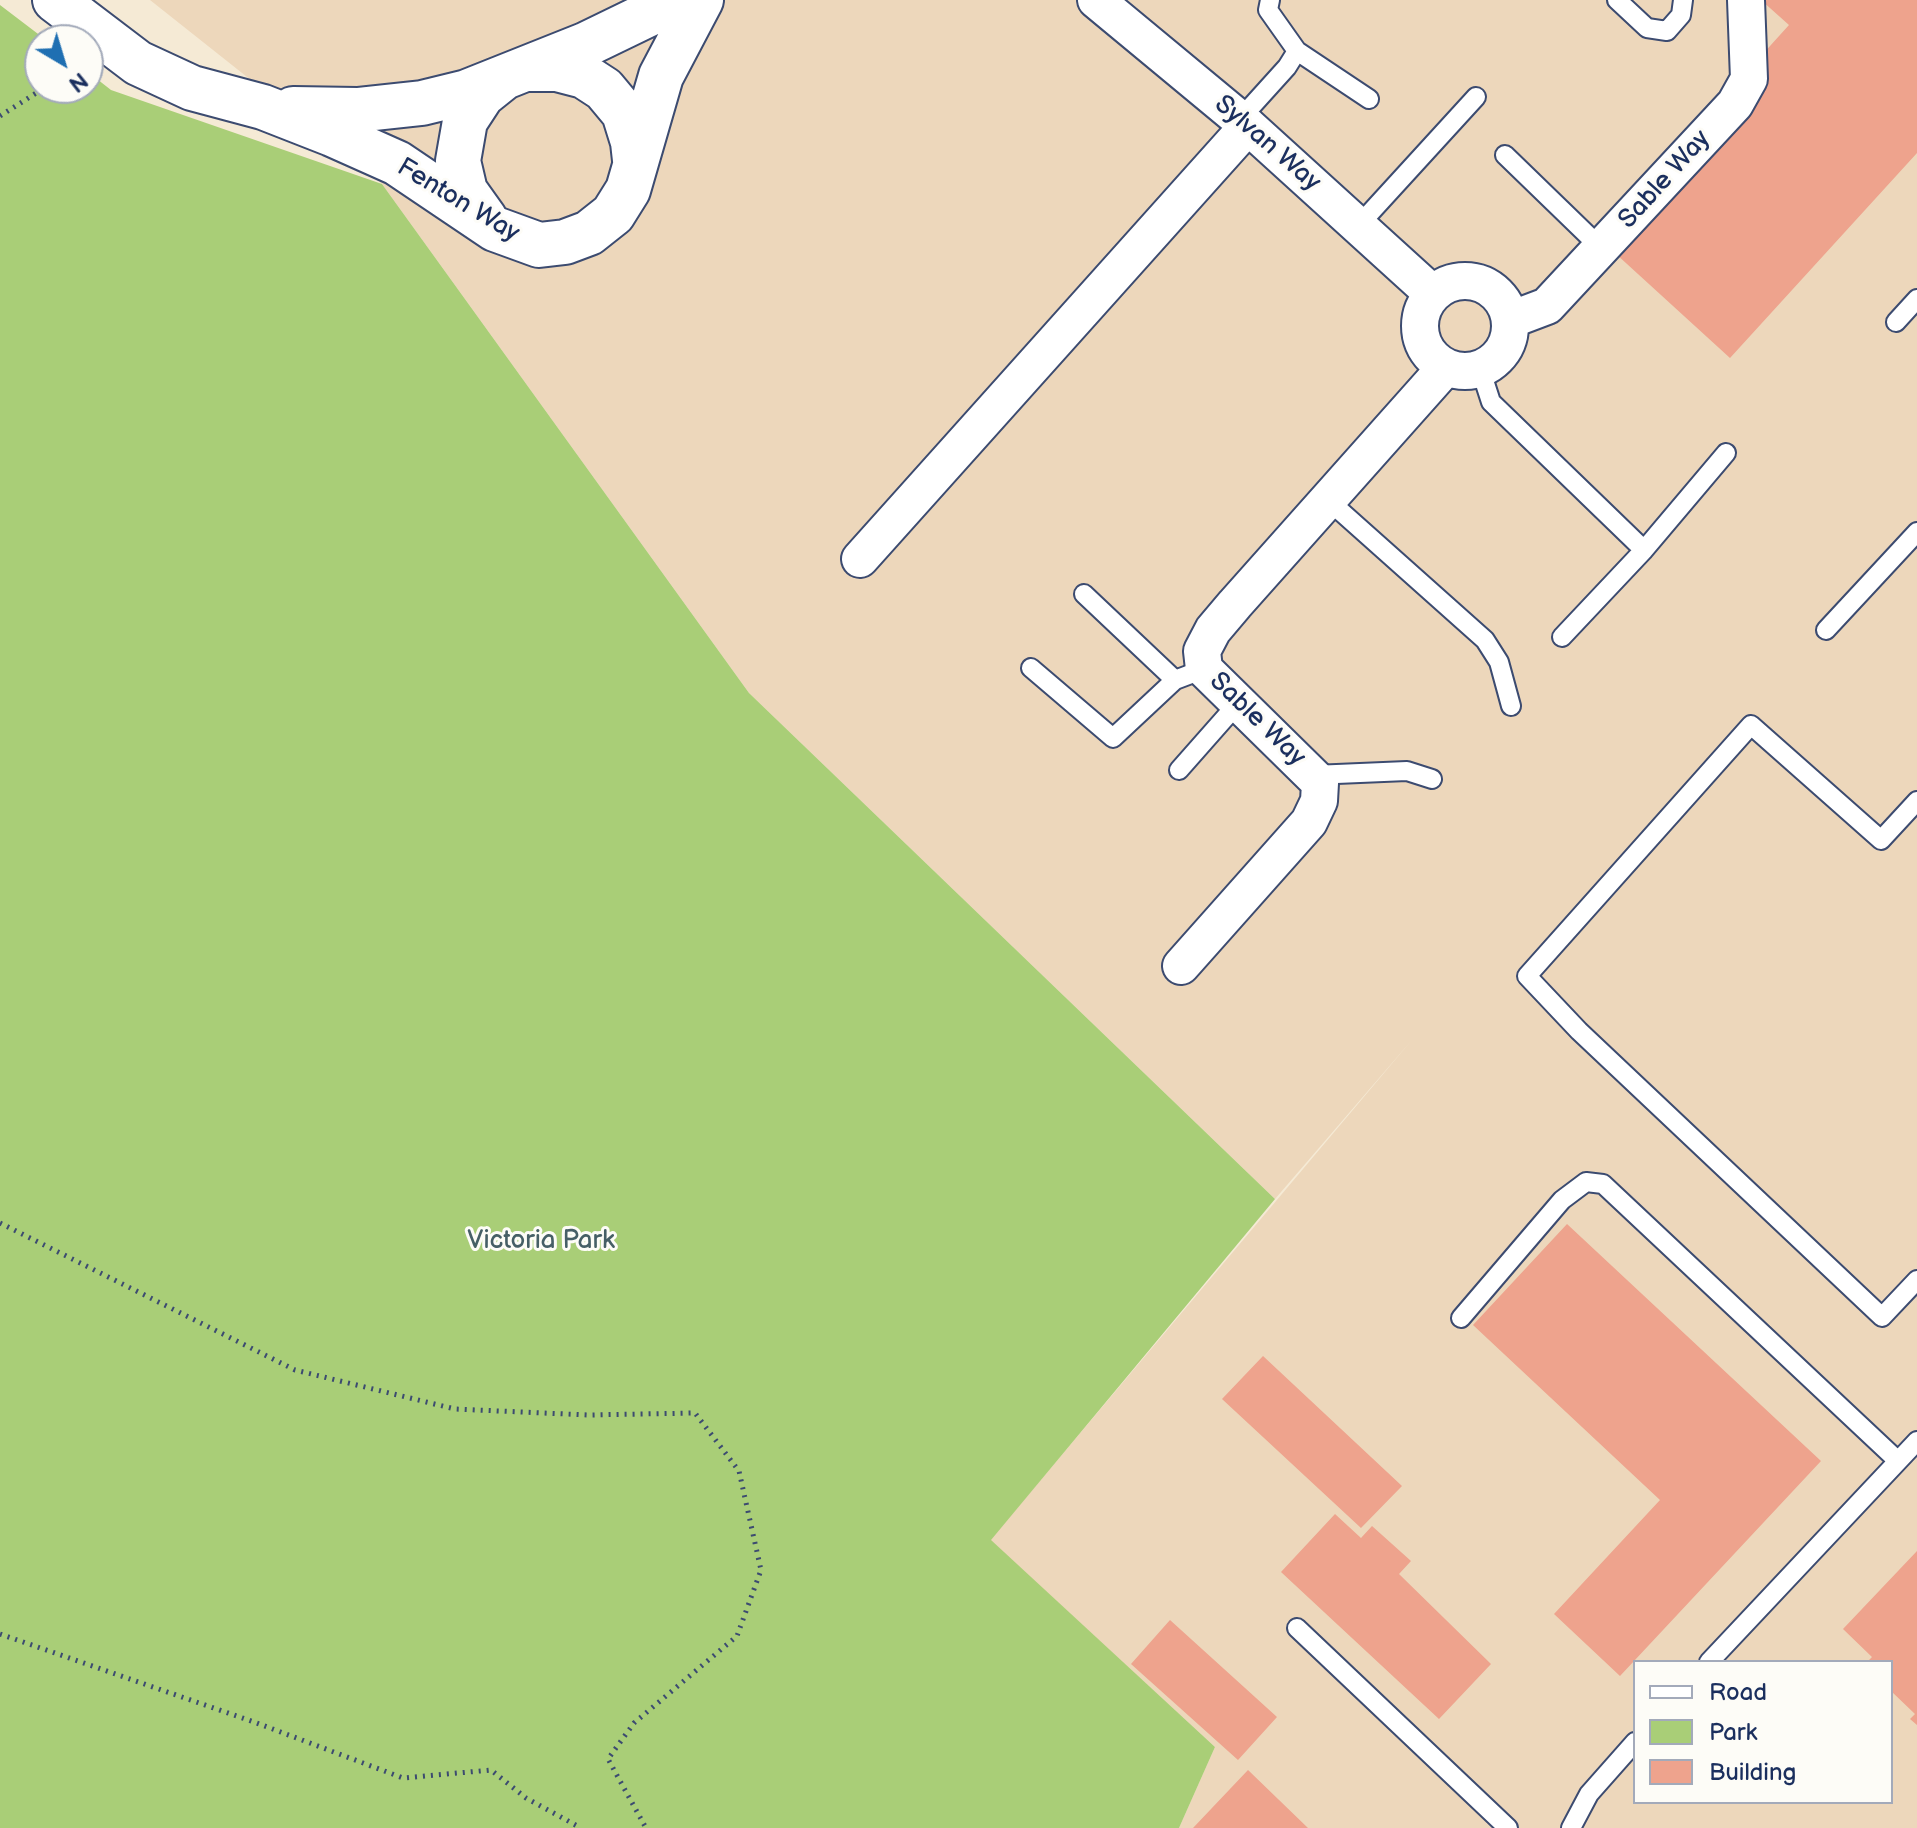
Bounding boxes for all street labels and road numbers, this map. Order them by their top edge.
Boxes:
street label: Sylvan Way [1207,89,1327,199]
street label: Sable Way [1613,124,1717,236]
street label: Fenton Way [391,152,525,250]
street label: Sable Way [1202,666,1312,774]

